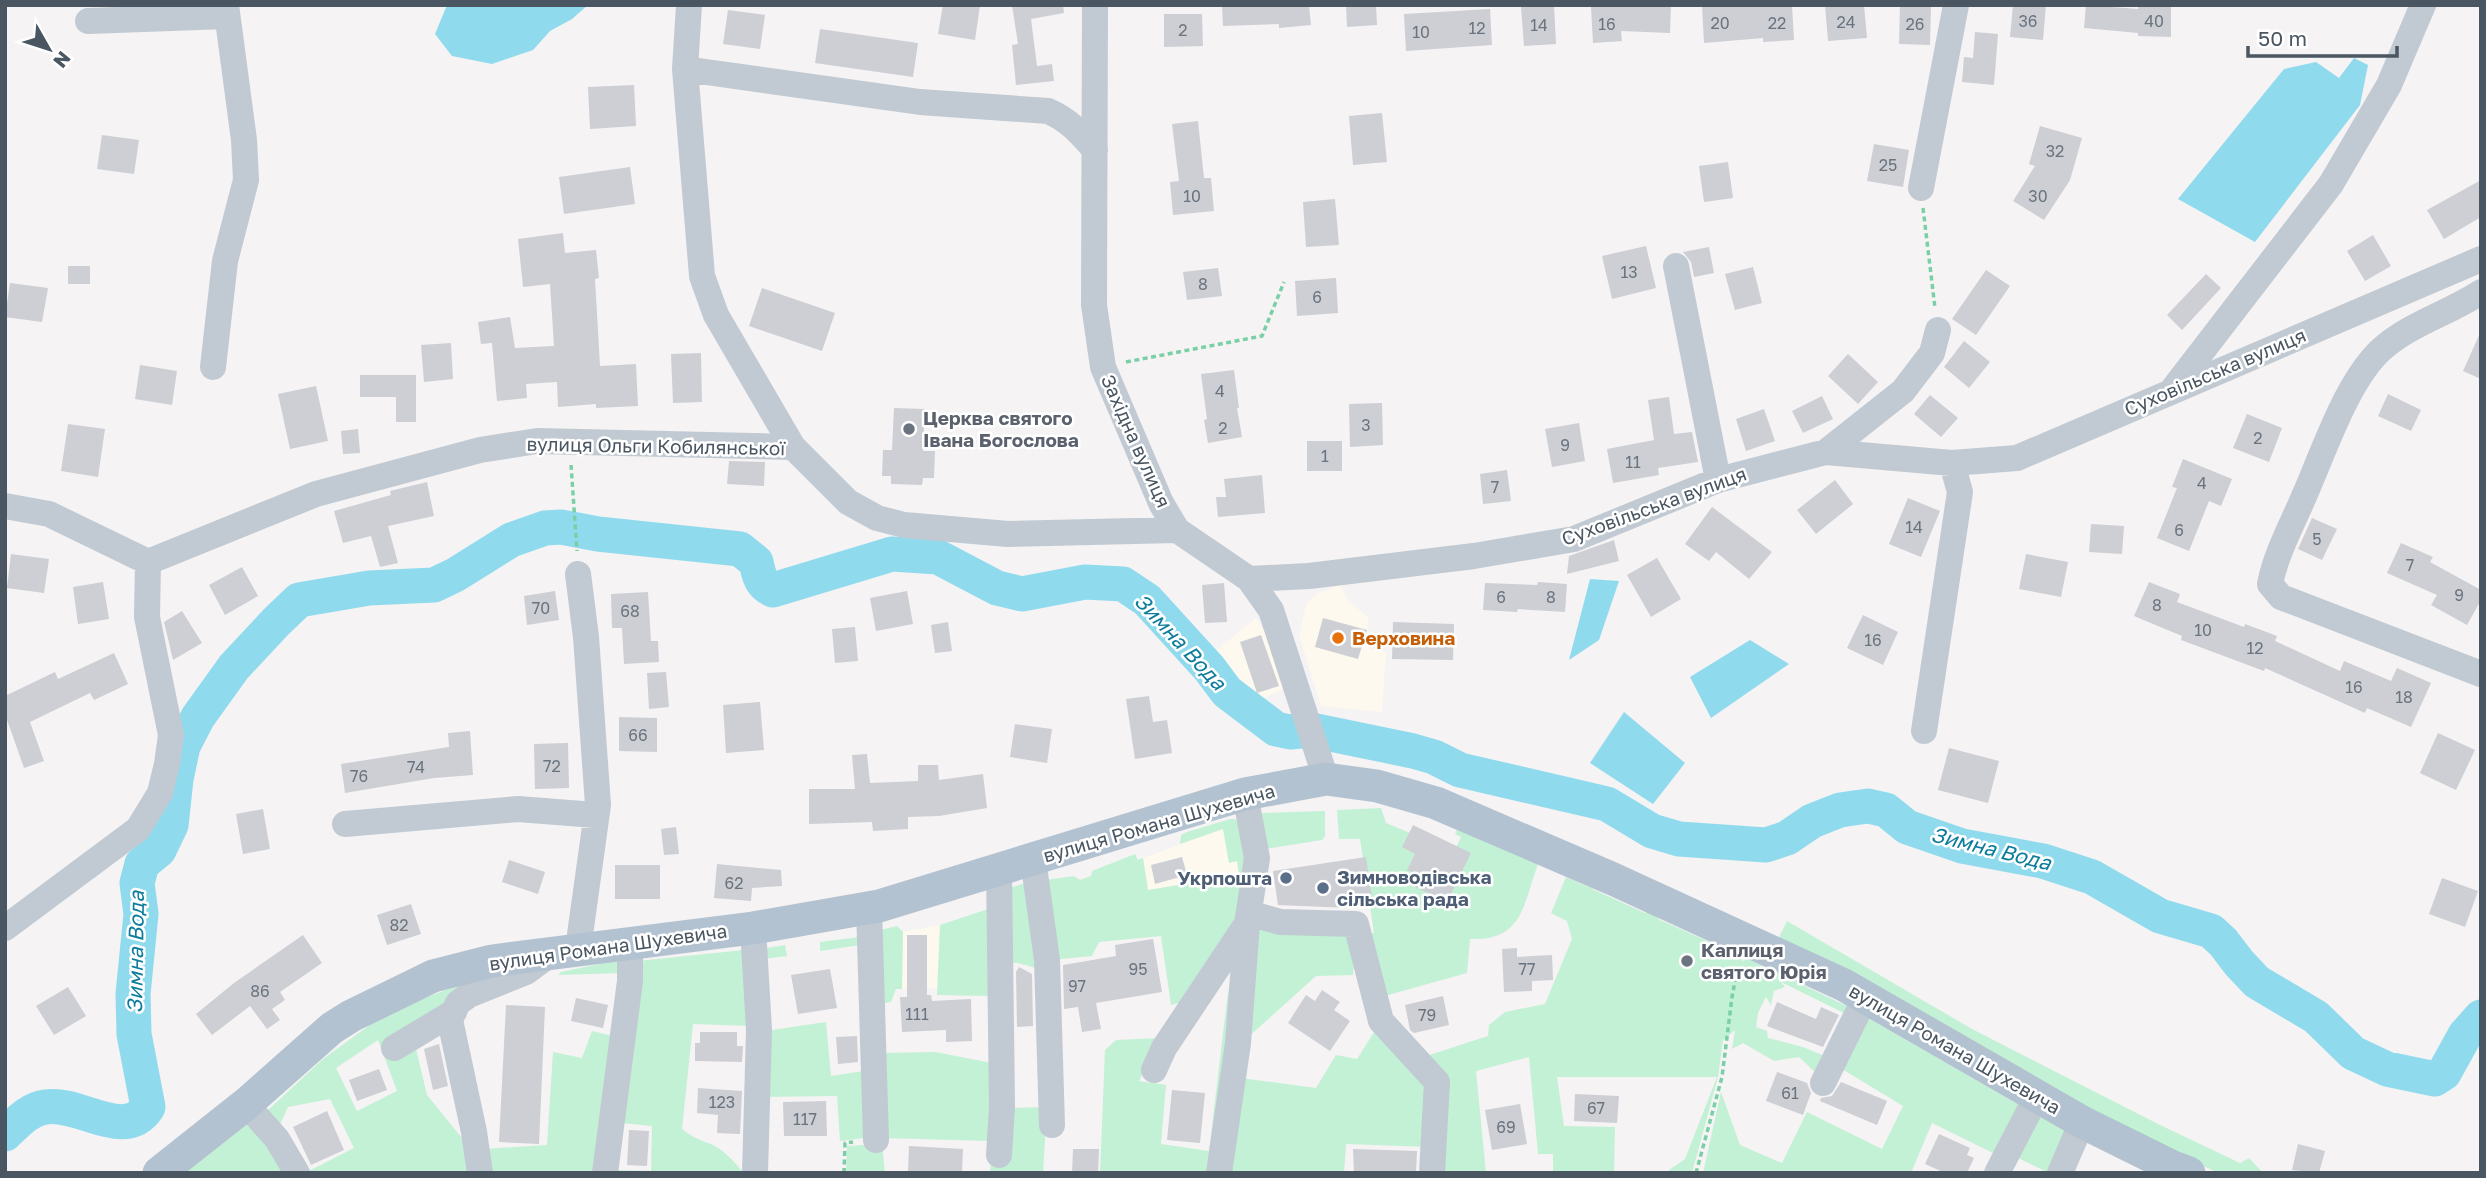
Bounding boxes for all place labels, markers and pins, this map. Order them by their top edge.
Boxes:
place label: Церква святого Івана Богослова [923,406,1079,451]
marker: Церква святого Івана Богослова [901,421,917,437]
place label: Верховина [1352,626,1455,649]
marker: Верховина [1330,630,1346,646]
place label: Зимноводівська сільська рада [1337,865,1492,910]
place label: Укрпошта [1177,866,1272,889]
marker: Укрпошта [1278,870,1294,886]
marker: Зимноводівська сільська рада [1315,880,1331,896]
place label: Каплиця святого Юрія [1701,938,1827,983]
marker: Каплиця святого Юрія [1679,953,1695,969]

